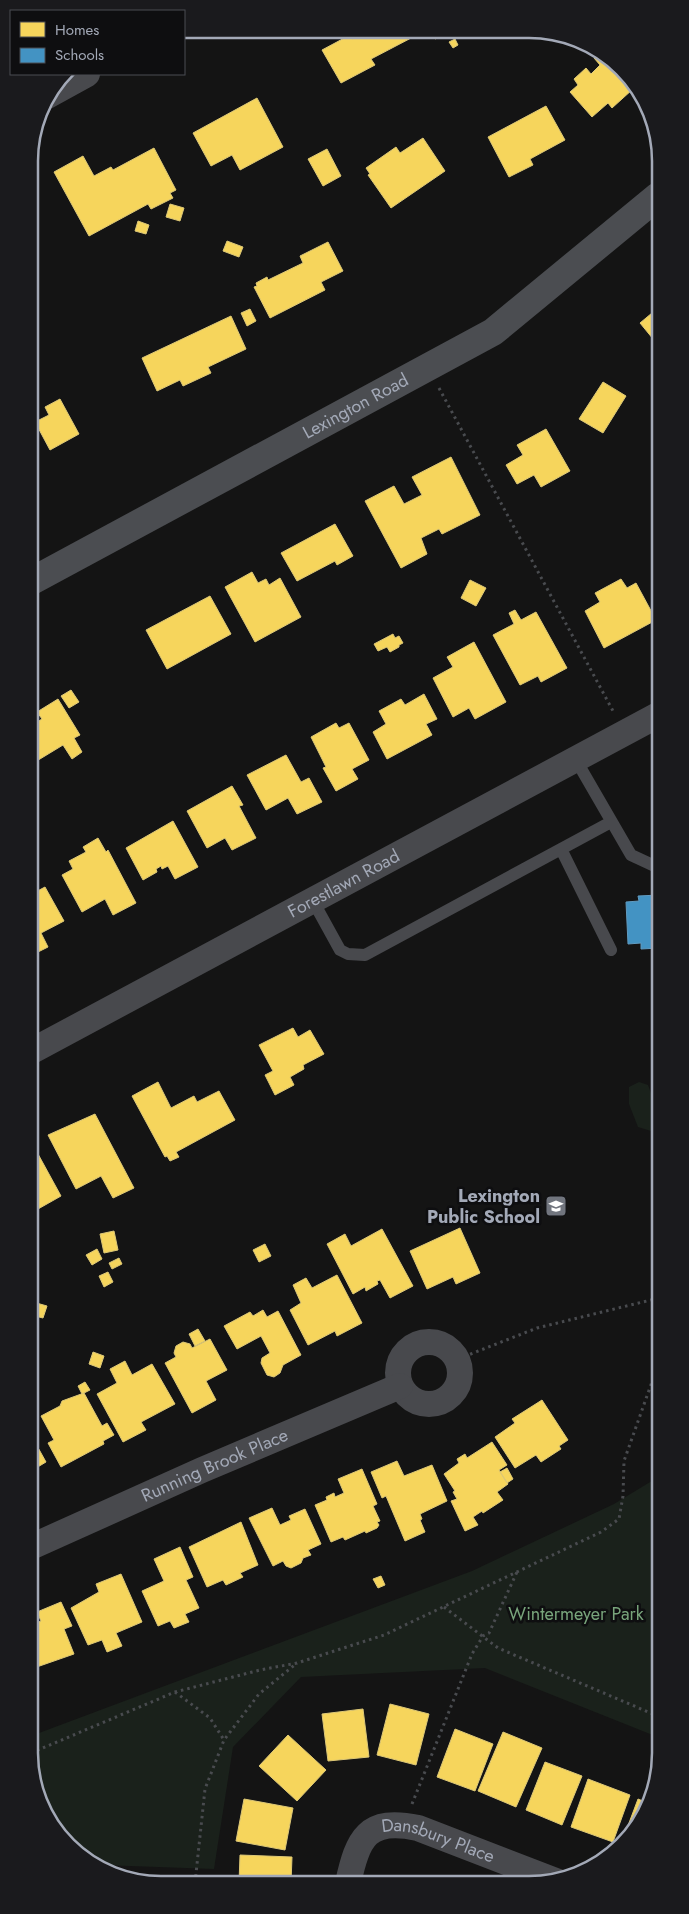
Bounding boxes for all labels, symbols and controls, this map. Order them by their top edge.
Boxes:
legend [10,10,185,75]
text: Homes [55,19,99,41]
text: Schools [55,44,104,66]
street label: Lexington Road [298,367,413,445]
street label: Forestlawn Road [283,843,404,924]
place label: Lexington Public School [427,1183,540,1230]
school or university icon: Lexington Public School [544,1194,568,1218]
street label: Running Brook Place [137,1422,292,1509]
park label: Wintermeyer Park [508,1601,644,1627]
street label: Dansbury Place [380,1812,498,1869]

